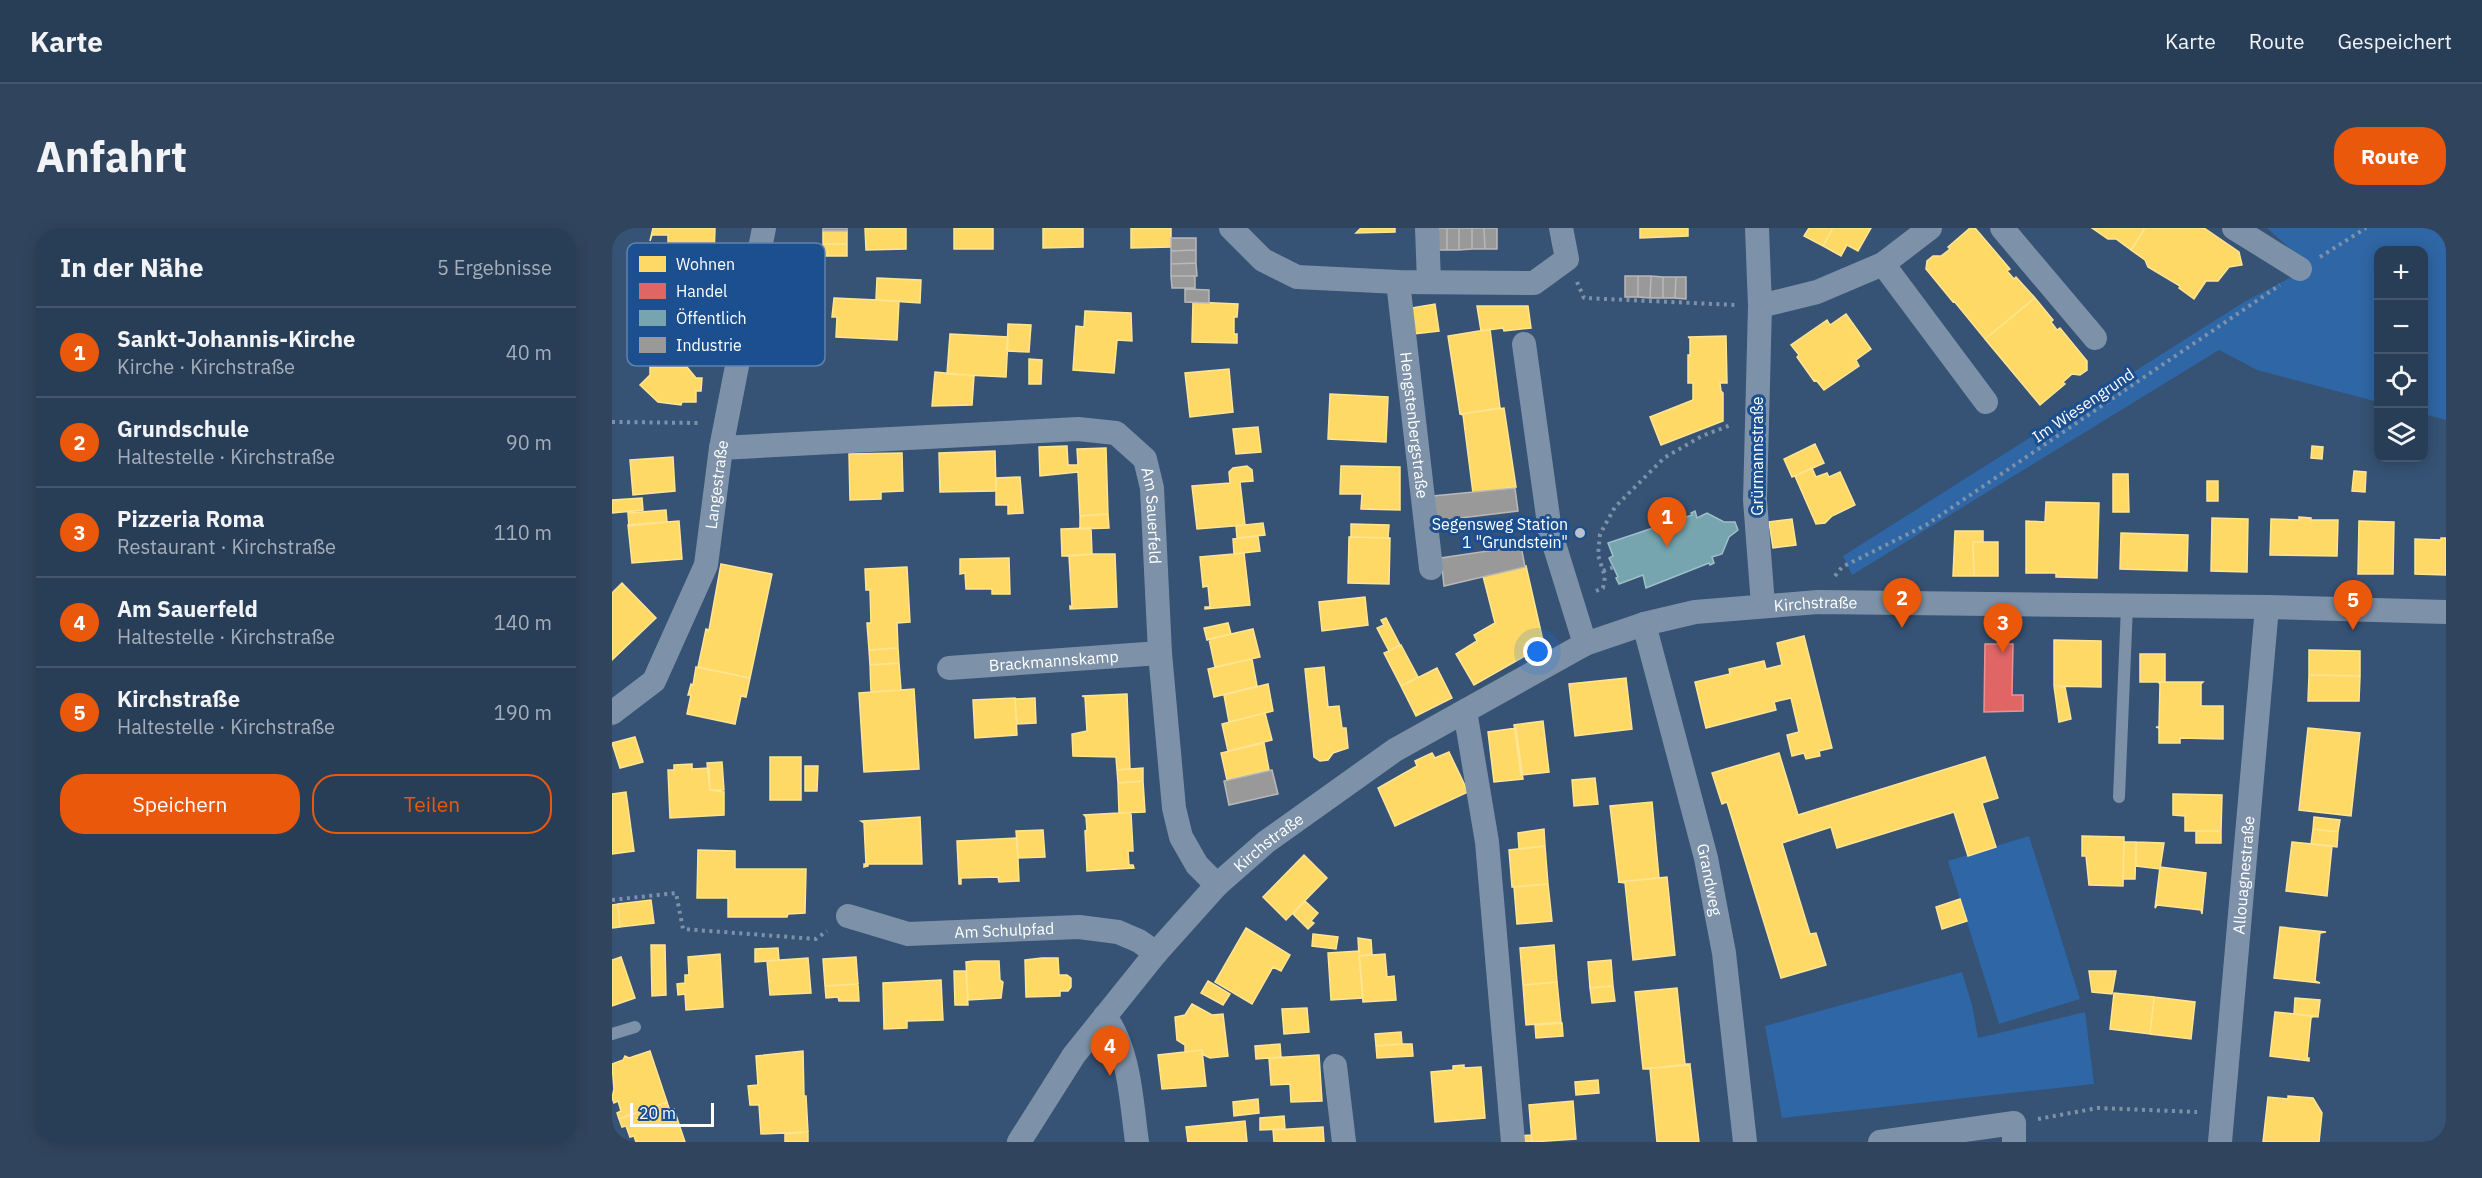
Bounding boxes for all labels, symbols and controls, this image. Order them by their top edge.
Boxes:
text: Karte [30,23,103,60]
text: Karte [2165,27,2216,55]
text: Route [2249,27,2305,55]
text: Gespeichert [2338,27,2452,55]
button: Route [2334,127,2446,185]
text: Anfahrt [36,129,187,184]
legend [627,243,825,366]
map controls [2374,246,2428,462]
button: + [2374,246,2428,300]
text: In der Nähe [60,250,204,284]
text: 5 Ergebnisse [437,254,552,281]
text: Wohnen [676,254,735,274]
text: Handel [676,281,727,301]
button: − [2374,300,2428,354]
text: Öffentlich [676,308,747,328]
text: Sankt-Johannis-Kirche [117,324,355,353]
text: Industrie [676,335,742,355]
text: 1 [74,339,86,366]
text: 40 m [506,339,552,366]
street label: Hengstenbergstraße [1396,351,1433,500]
text: Kirche · Kirchstraße [117,353,295,380]
button: locate [2374,354,2428,408]
street label: Im Wiesengrund [2028,364,2138,446]
street label: Grürmannstraße [1747,396,1767,516]
button: layers [2374,408,2428,462]
text: Grundschule [117,414,249,443]
text: 2 [74,429,86,456]
text: 90 m [506,429,552,456]
street label: Langestraße [701,438,732,530]
text: Haltestelle · Kirchstraße [117,443,335,470]
street label: Am Sauerfeld [1137,465,1166,565]
pin: 1 [1648,498,1686,547]
text: Pizzeria Roma [117,504,265,533]
place label: Segensweg Station 1 "Grundstein" [1432,514,1568,552]
text: 3 [74,519,86,546]
text: 110 m [494,519,552,546]
marker: Segensweg Station 1 "Grundstein" [1573,526,1587,540]
text: Restaurant · Kirchstraße [117,533,336,560]
pin: 2 [1882,578,1922,628]
pin: 5 [2334,580,2372,630]
street label: Kirchstraße [1773,592,1858,616]
text: Am Sauerfeld [117,594,258,623]
pin: 3 [1984,604,2022,653]
text: 4 [74,609,86,636]
text: 140 m [494,609,552,636]
text: Haltestelle · Kirchstraße [117,623,335,650]
your location [1523,637,1552,666]
street label: Brackmannskamp [988,646,1119,675]
text: Kirchstraße [117,684,240,713]
text: 5 [74,699,86,726]
text: 190 m [494,699,552,726]
text: Haltestelle · Kirchstraße [117,713,335,740]
button: Speichern [60,774,300,834]
button: Teilen [312,774,552,834]
street label: Kirchstraße [1229,808,1307,876]
street label: Allouagnestraße [2228,815,2259,935]
street label: Grandweg [1693,841,1727,918]
street label: Am Schulpfad [954,918,1055,942]
pin: 4 [1090,1026,1130,1076]
scale bar [630,1100,714,1128]
text: 20 m [639,1103,676,1123]

